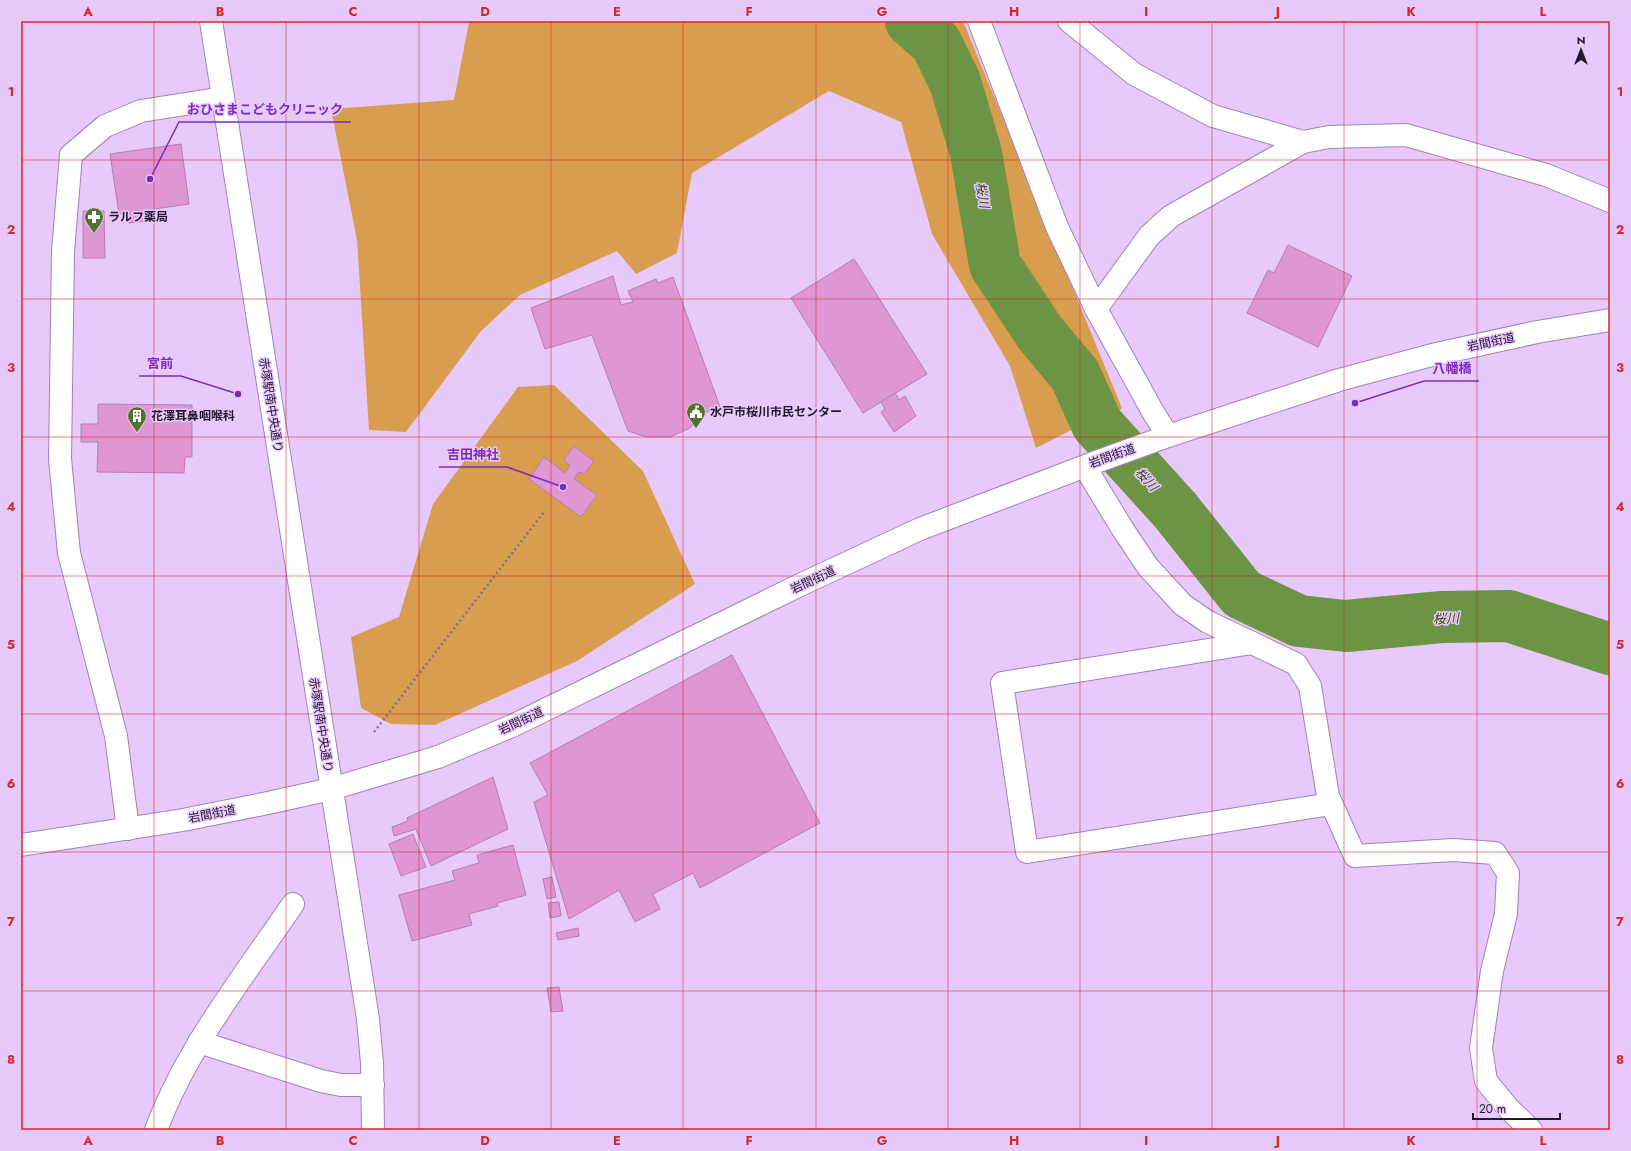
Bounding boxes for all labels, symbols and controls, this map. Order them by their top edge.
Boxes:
text: A [82,2,93,21]
text: B [216,2,225,21]
text: C [348,2,358,21]
text: D [480,2,490,21]
text: E [613,2,621,21]
text: F [745,2,753,21]
text: G [877,2,888,21]
text: H [1009,2,1019,21]
text: I [1144,2,1148,21]
text: J [1273,2,1280,21]
text: K [1406,2,1416,21]
text: L [1540,2,1547,21]
north arrow [1561,30,1601,70]
text: N [1577,32,1585,48]
text: 1 [8,82,14,101]
text: 1 [1617,82,1623,101]
callout: おひさまこどもクリニック [179,97,351,122]
text: おひさまこどもクリニック [187,100,343,119]
water label: 桜川 [971,181,994,212]
pharmacy icon: ラルフ薬局 [83,206,105,234]
place label: ラルフ薬局 [108,208,168,226]
text: 2 [7,220,15,239]
text: 2 [1616,220,1624,239]
street label: 岩間街道 [1466,328,1516,356]
callout: 宮前 [139,351,181,376]
text: 宮前 [147,354,173,373]
street label: 赤塚駅南中央通り [255,356,287,454]
callout: 八幡橋 [1424,356,1479,381]
text: 3 [7,358,15,377]
text: 3 [1616,358,1624,377]
text: 八幡橋 [1432,359,1472,378]
public building icon: 水戸市桜川市民センター [685,401,707,429]
place label: 水戸市桜川市民センター [710,403,842,421]
building icon: 花澤耳鼻咽喉科 [126,405,148,433]
place label: 花澤耳鼻咽喉科 [151,407,235,425]
street label: 岩間街道 [1086,439,1138,473]
callout: 吉田神社 [439,442,507,467]
text: 吉田神社 [447,445,499,464]
water label: 桜川 [1131,463,1164,497]
text: 4 [6,497,16,516]
text: 4 [1615,497,1625,516]
street label: 岩間街道 [787,562,839,598]
water label: 桜川 [1433,608,1461,629]
text: 5 [7,635,15,654]
text: 5 [1616,635,1624,654]
street label: 赤塚駅南中央通り [305,676,337,774]
street label: 岩間街道 [495,703,547,739]
text: 6 [7,774,16,793]
text: 6 [1616,774,1625,793]
street label: 岩間街道 [187,801,237,827]
text: 7 [7,912,15,931]
text: 7 [1616,912,1624,931]
text: 8 [7,1050,15,1069]
text: 8 [1616,1050,1624,1069]
scale bar [1473,1095,1560,1121]
text: 20 m [1479,1100,1506,1118]
text: A [82,1131,93,1150]
text: B [216,1131,225,1150]
text: C [348,1131,358,1150]
text: D [480,1131,490,1150]
text: E [613,1131,621,1150]
text: F [745,1131,753,1150]
text: G [877,1131,888,1150]
text: H [1009,1131,1019,1150]
text: I [1144,1131,1148,1150]
text: J [1273,1131,1280,1150]
text: K [1406,1131,1416,1150]
text: L [1540,1131,1547,1150]

